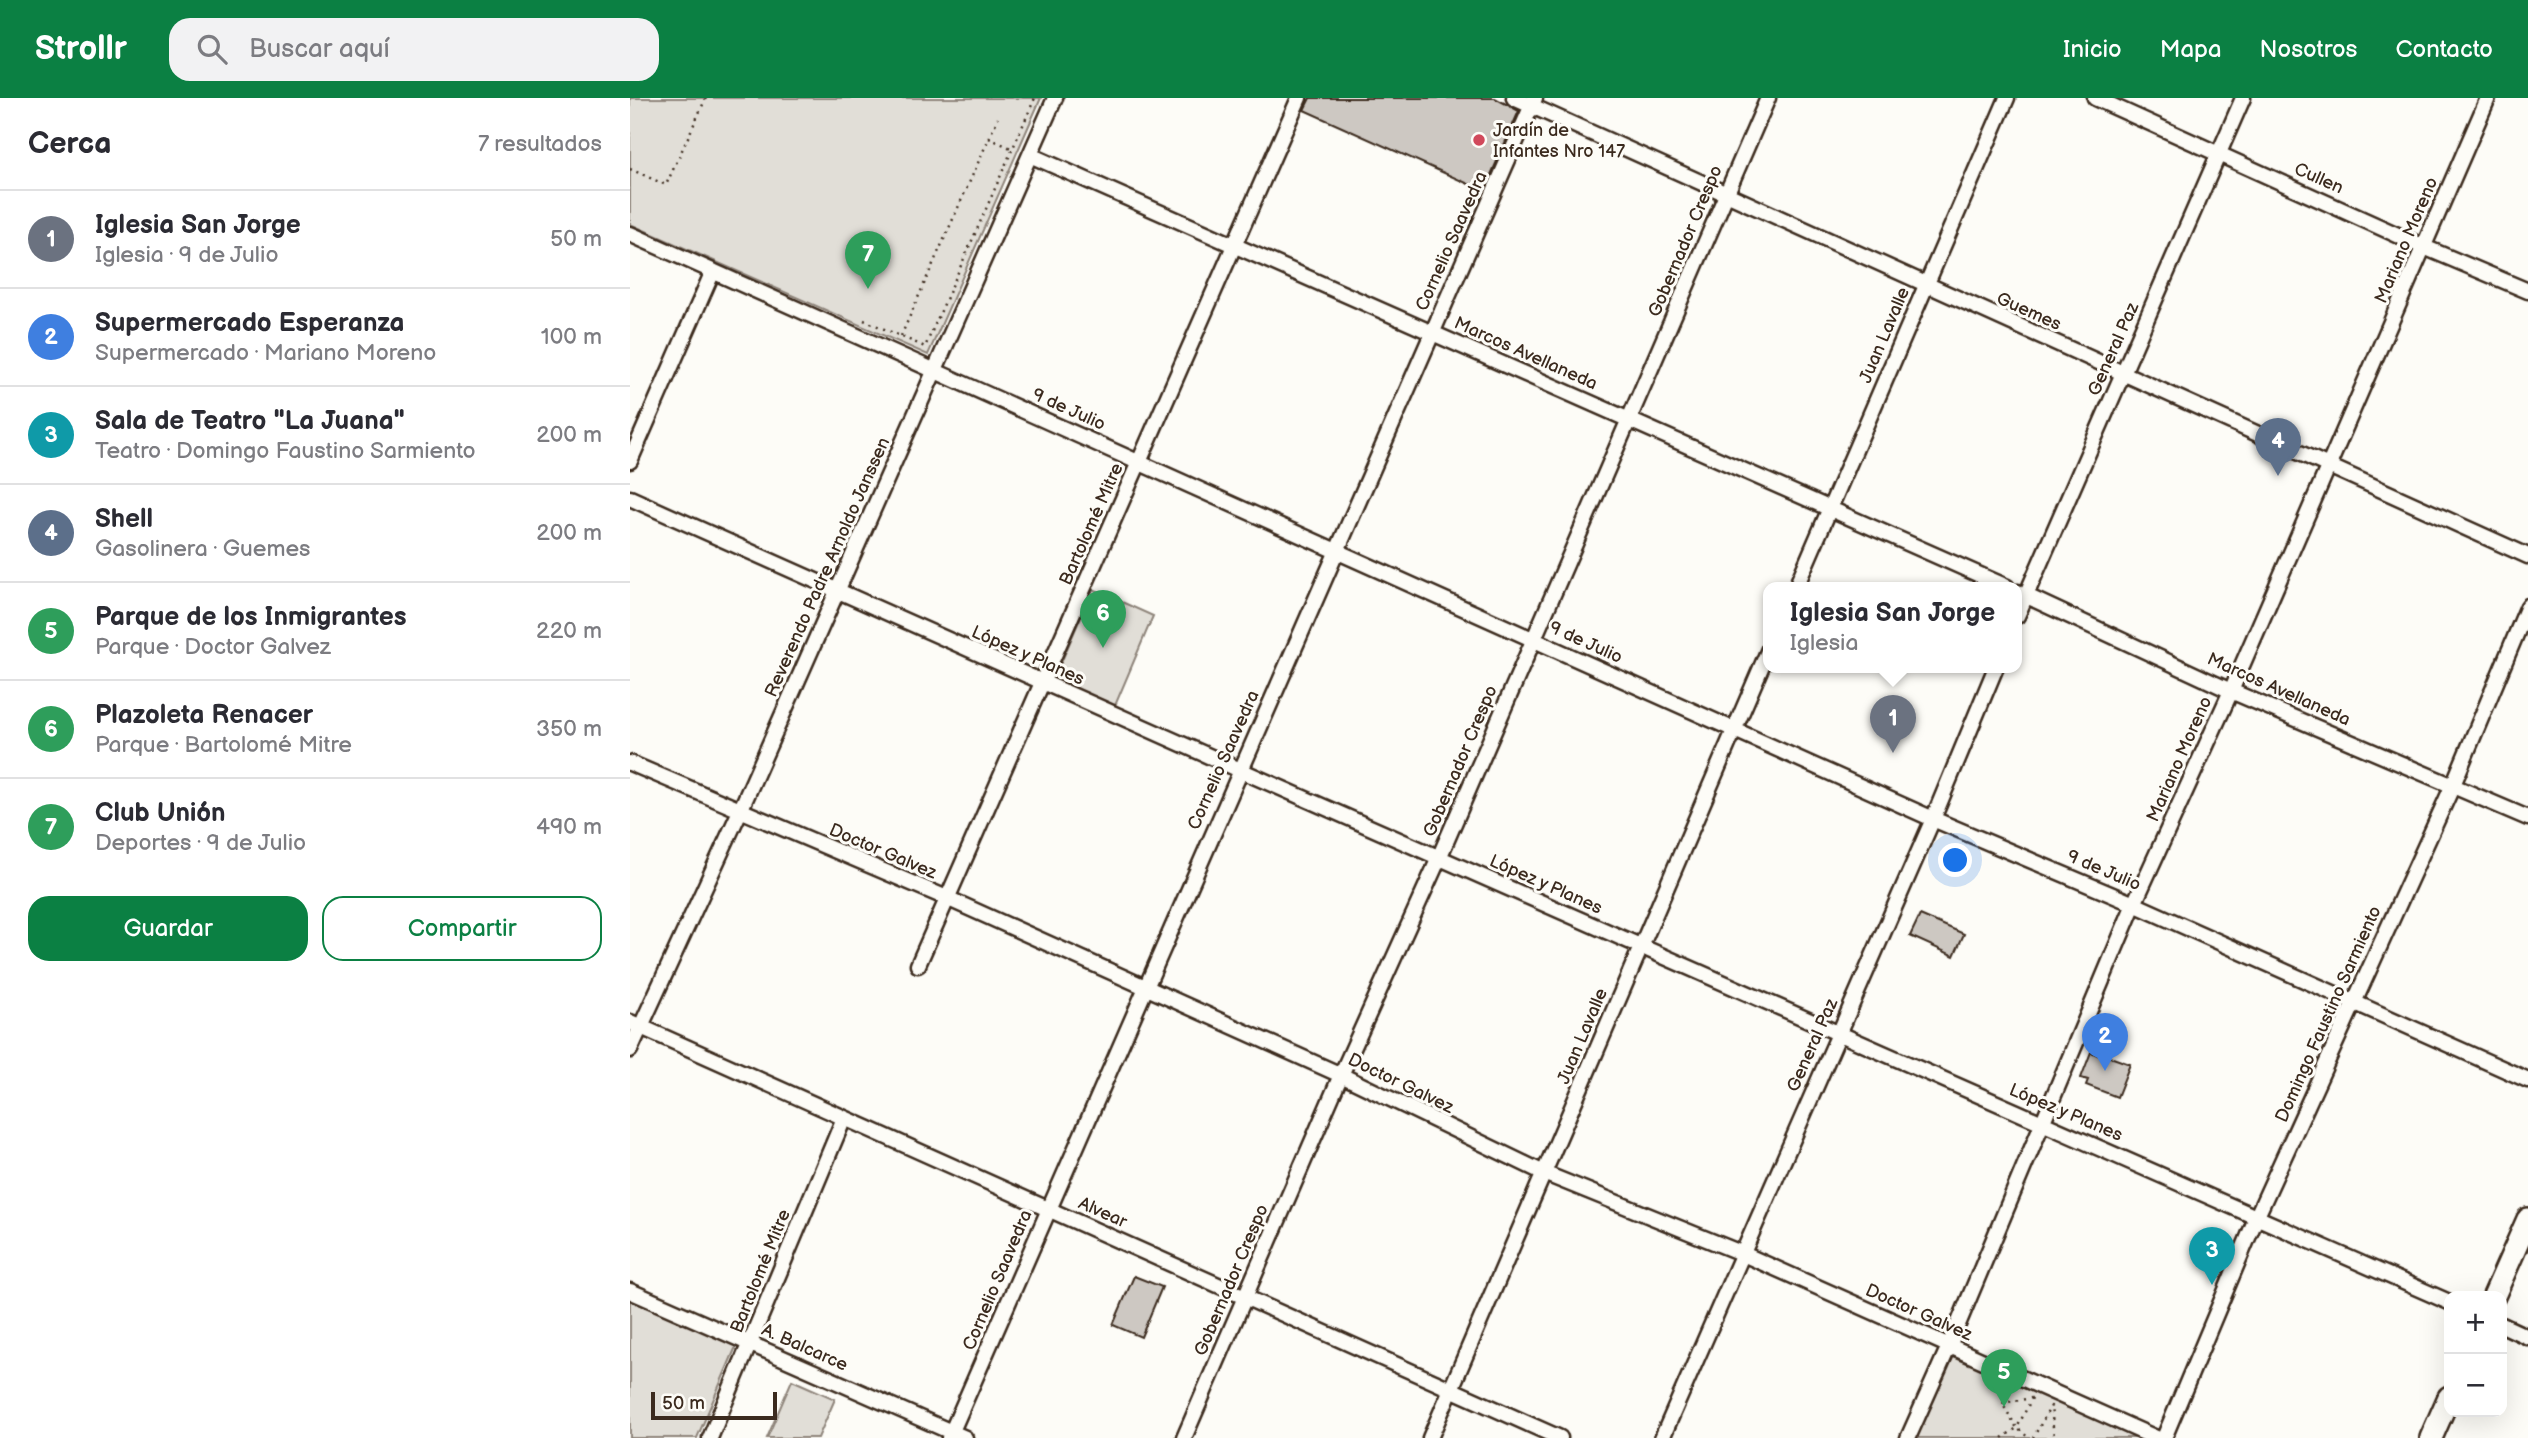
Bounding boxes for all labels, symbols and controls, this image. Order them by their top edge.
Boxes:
search box [169,18,659,81]
text: Strollr [35,29,127,69]
icon: search [193,30,231,68]
text: Buscar aquí [249,34,390,65]
text: Inicio [2063,35,2122,64]
text: Mapa [2160,35,2222,64]
text: Nosotros [2260,35,2357,64]
text: Contacto [2395,35,2493,64]
place label: Jardín de Infantes Nro 147 [1493,120,1625,162]
text: Cerca [28,126,111,162]
text: 7 resultados [478,130,602,158]
marker: Jardín de Infantes Nro 147 [1471,132,1487,148]
street label: Cullen [2291,158,2347,199]
street label: Gobernador Crespo [1644,162,1727,320]
street label: Cornelio Saavedra [1411,168,1492,314]
street label: Mariano Moreno [2370,174,2442,306]
text: Iglesia San Jorge [95,210,301,241]
text: 1 [46,225,56,253]
text: 50 m [550,225,602,253]
pin: 7 [845,231,891,289]
text: Iglesia · 9 de Julio [95,241,278,269]
street label: Juan Lavalle [1855,284,1914,386]
street label: Guemes [1993,288,2065,335]
street label: General Paz [2084,299,2143,399]
text: Supermercado Esperanza [95,308,405,339]
street label: Marcos Avellaneda [1451,312,1601,394]
text: 2 [44,323,58,351]
text: 100 m [541,323,602,351]
text: Supermercado · Mariano Moreno [95,339,436,367]
street label: 9 de Julio [1029,384,1109,435]
text: Sala de Teatro "La Juana" [95,406,405,437]
pin: 4 [2255,418,2301,476]
text: 3 [44,421,58,449]
text: 200 m [536,421,602,449]
street label: Reverendo Padre Arnoldo Janssen [761,434,894,700]
text: Teatro · Domingo Faustino Sarmiento [95,437,476,465]
street label: Bartolomé Mitre [1055,460,1128,588]
text: Shell [95,504,153,535]
text: 4 [44,519,58,547]
text: 200 m [536,519,602,547]
text: Gasolinera · Guemes [95,535,310,563]
popup [1763,582,2022,673]
pin: 6 [1080,590,1126,648]
text: Iglesia San Jorge [1790,598,1995,629]
text: Parque de los Inmigrantes [95,602,406,633]
text: 5 [44,617,58,645]
text: 220 m [536,617,602,645]
street label: 9 de Julio [1546,617,1626,668]
street label: López y Planes [968,621,1087,690]
text: Iglesia [1790,629,1858,657]
text: Parque · Doctor Galvez [95,633,331,661]
street label: Marcos Avellaneda [2204,648,2354,730]
street label: Gobernador Crespo [1419,682,1502,840]
street label: Cornelio Saavedra [1183,687,1264,833]
street label: Mariano Moreno [2142,693,2216,825]
pin: 1 [1870,695,1916,753]
text: Plazoleta Renacer [95,700,313,731]
text: 6 [44,715,58,743]
text: 350 m [536,715,602,743]
text: Parque · Bartolomé Mitre [95,731,352,759]
text: Club Unión [95,798,226,829]
text: 7 [45,813,57,841]
text: 490 m [536,813,602,841]
street label: Doctor Galvez [826,819,940,884]
text: Deportes · 9 de Julio [95,829,306,857]
your location [1938,843,1972,877]
street label: 9 de Julio [2064,846,2144,895]
street label: López y Planes [1486,850,1605,919]
button: Guardar [28,896,308,961]
button: Compartir [322,896,602,961]
street label: Domingo Faustino Sarmiento [2271,903,2386,1126]
street label: Juan Lavalle [1553,985,1612,1087]
street label: General Paz [1783,995,1842,1095]
pin: 2 [2082,1013,2128,1071]
street label: Doctor Galvez [1345,1049,1457,1118]
street label: López y Planes [2006,1079,2126,1146]
street label: Alvear [1075,1193,1131,1233]
street label: Gobernador Crespo [1190,1201,1273,1359]
street label: Bartolomé Mitre [726,1206,795,1336]
street label: Cornelio Saavedra [958,1207,1036,1353]
pin: 3 [2189,1227,2235,1285]
street label: Doctor Galvez [1862,1280,1976,1346]
map controls [2444,1291,2507,1417]
button: + [2444,1291,2507,1354]
street label: A. Balcarce [759,1319,851,1376]
pin: 5 [1981,1349,2027,1407]
button: − [2444,1354,2507,1417]
scale bar [651,1389,777,1421]
text: 50 m [662,1392,705,1415]

